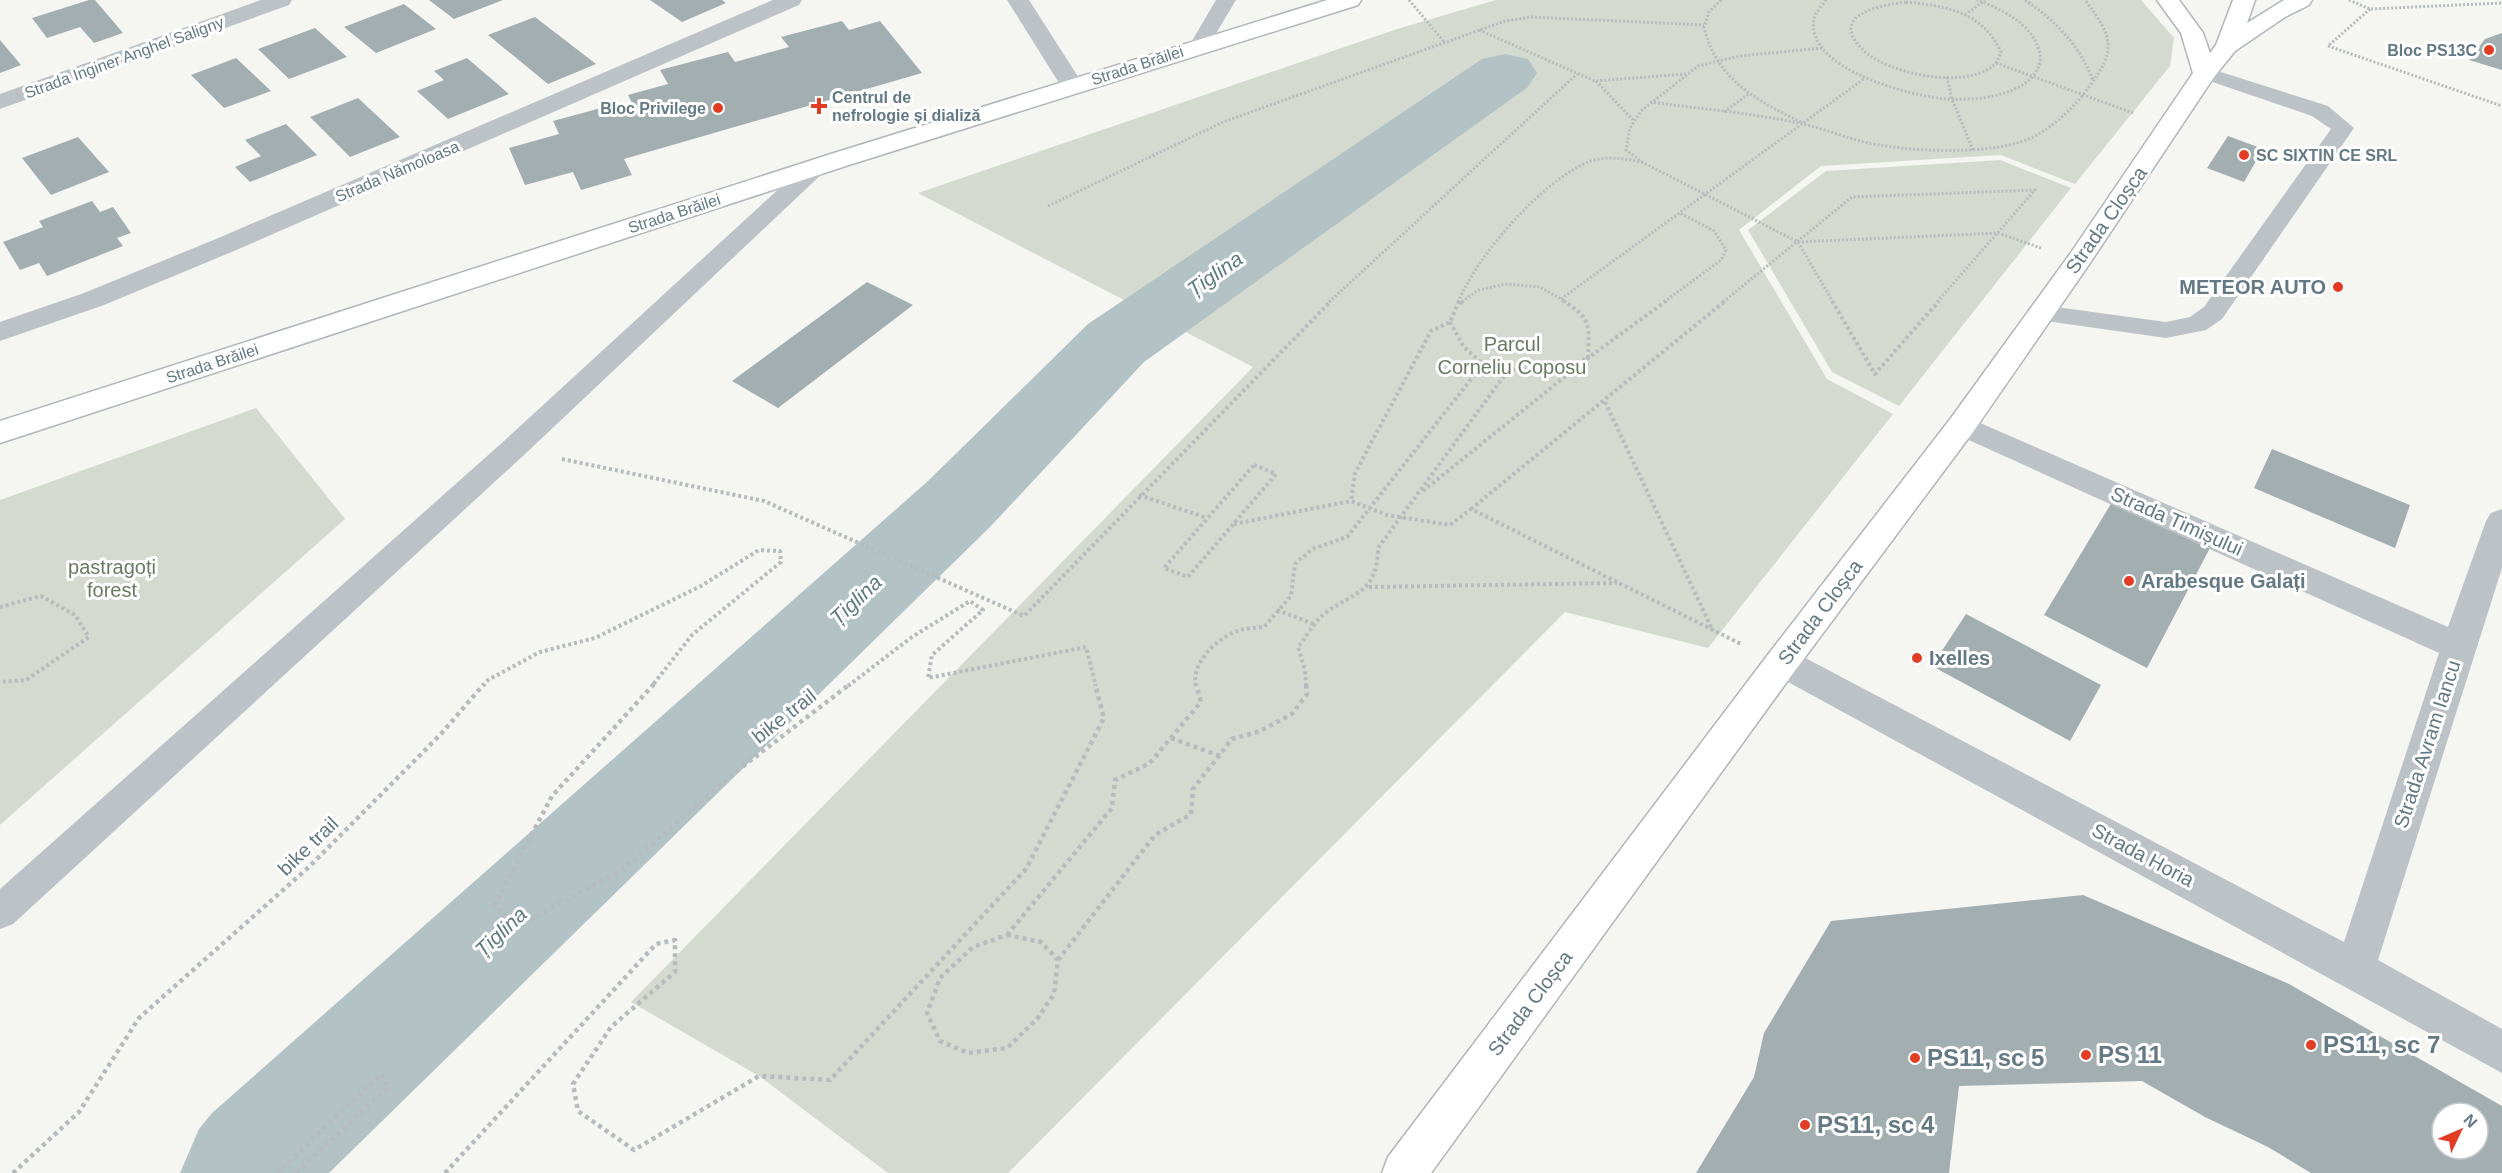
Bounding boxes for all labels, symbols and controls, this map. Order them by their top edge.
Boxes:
street label: Strada Inginer Anghel Saligny [22,13,226,102]
place label: Bloc PS13C [2387,42,2477,59]
street label: Strada Brăilei [1089,43,1185,88]
marker: Bloc PS13C [2482,43,2496,57]
place label: Centrul de nefrologie și dializă [832,89,981,124]
marker: Centrul de nefrologie și dializă [810,97,828,115]
place label: Bloc Privilege [600,100,706,117]
marker: Bloc Privilege [711,101,725,115]
street label: Strada Nămoloasa [333,138,462,205]
place label: SC SIXTIN CE SRL [2256,147,2398,164]
marker: SC SIXTIN CE SRL [2237,148,2251,162]
street label: Strada Cloșca [2061,162,2152,278]
street label: Strada Brăilei [626,191,722,236]
water label: Țiglina [1183,246,1247,301]
place label: METEOR AUTO [2179,276,2326,298]
marker: METEOR AUTO [2331,280,2345,294]
park label: Parcul Corneliu Coposu [1438,333,1586,378]
street label: Strada Brăilei [164,341,260,386]
street label: Strada Timișului [2108,482,2246,560]
street label: Strada Cloșca [1773,555,1867,669]
park label: pastragoți forest [68,556,156,601]
water label: Țiglina [825,570,886,629]
place label: Arabesque Galați [2141,570,2306,592]
marker: Arabesque Galați [2122,574,2136,588]
place label: Ixelles [1929,647,1990,669]
marker: Ixelles [1910,651,1924,665]
street label: Strada Avram Iancu [2389,657,2465,831]
street label: bike trail [748,684,820,748]
street label: bike trail [274,812,342,880]
street label: Strada Horia [2088,819,2199,891]
water label: Țiglina [470,902,531,961]
street label: Strada Cloșca [1483,946,1577,1060]
place label: PS11, sc 7 [2323,1031,2440,1058]
marker: PS11, sc 7 [2304,1038,2318,1052]
place label: PS 11 [2098,1041,2162,1068]
place label: PS11, sc 5 [1927,1044,2044,1071]
marker: PS 11 [2079,1048,2093,1062]
marker: PS11, sc 5 [1908,1051,1922,1065]
north arrow [2430,1101,2490,1161]
place label: PS11, sc 4 [1817,1111,1935,1138]
text: N [2460,1111,2481,1131]
marker: PS11, sc 4 [1798,1118,1812,1132]

